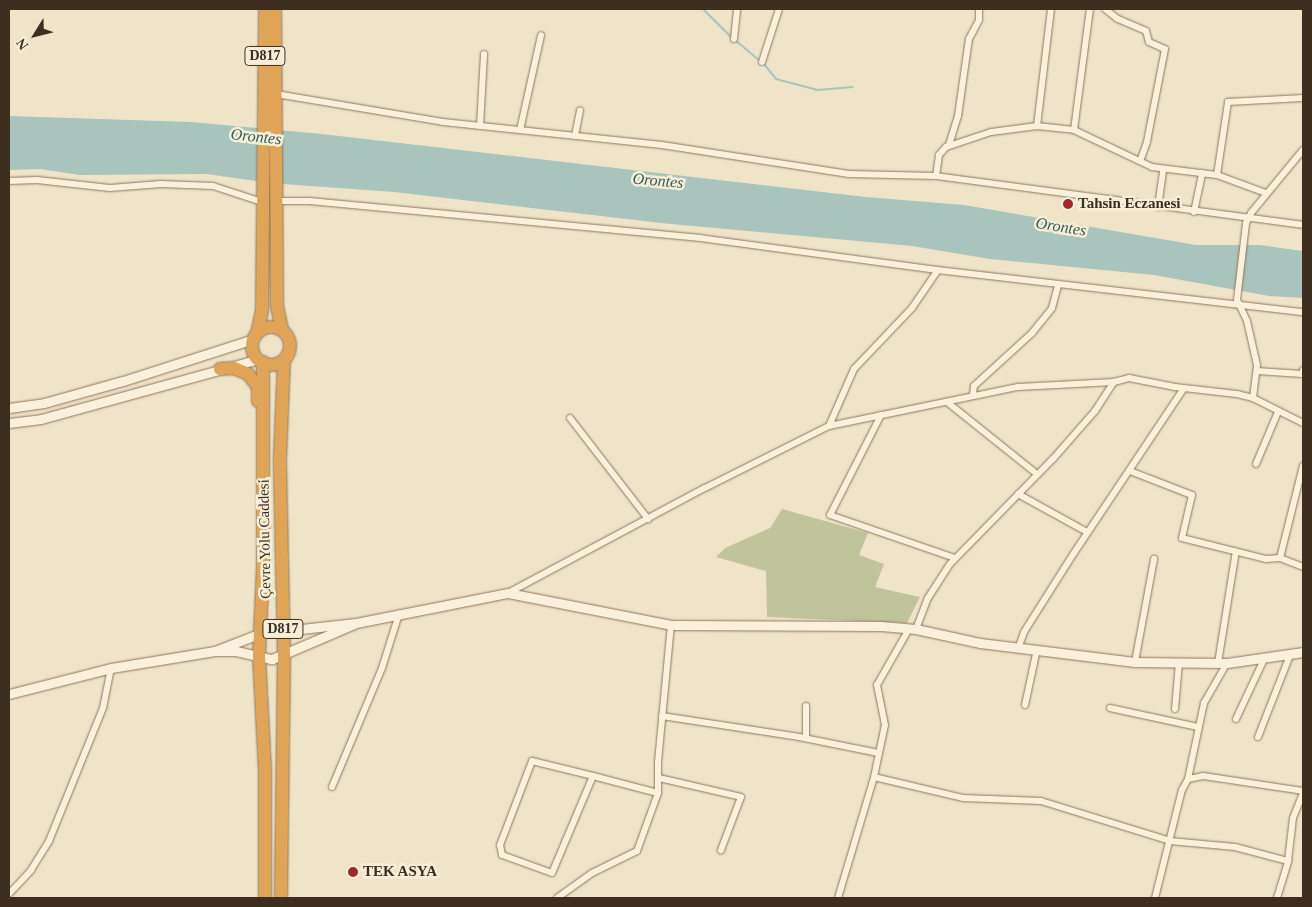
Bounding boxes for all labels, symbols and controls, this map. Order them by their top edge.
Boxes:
north arrow [10,10,60,60]
text: N [13,36,32,53]
road number: D817 [244,44,286,68]
water label: Orontes [230,125,282,149]
water label: Orontes [632,169,684,193]
place label: Tahsin Eczanesi [1078,195,1180,213]
marker: Tahsin Eczanesi [1062,198,1074,210]
water label: Orontes [1034,214,1088,240]
street label: Çevre Yolu Caddesi [255,479,275,599]
road number: D817 [262,618,304,640]
place label: TEK ASYA [363,863,438,881]
marker: TEK ASYA [347,866,359,878]

